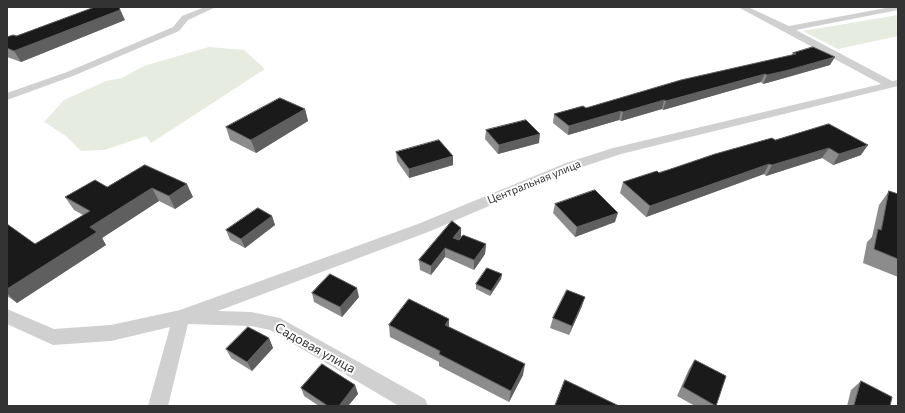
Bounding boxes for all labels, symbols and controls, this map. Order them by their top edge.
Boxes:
street label: Центральная улица [485,157,583,207]
street label: Садовая улица [272,319,358,377]

